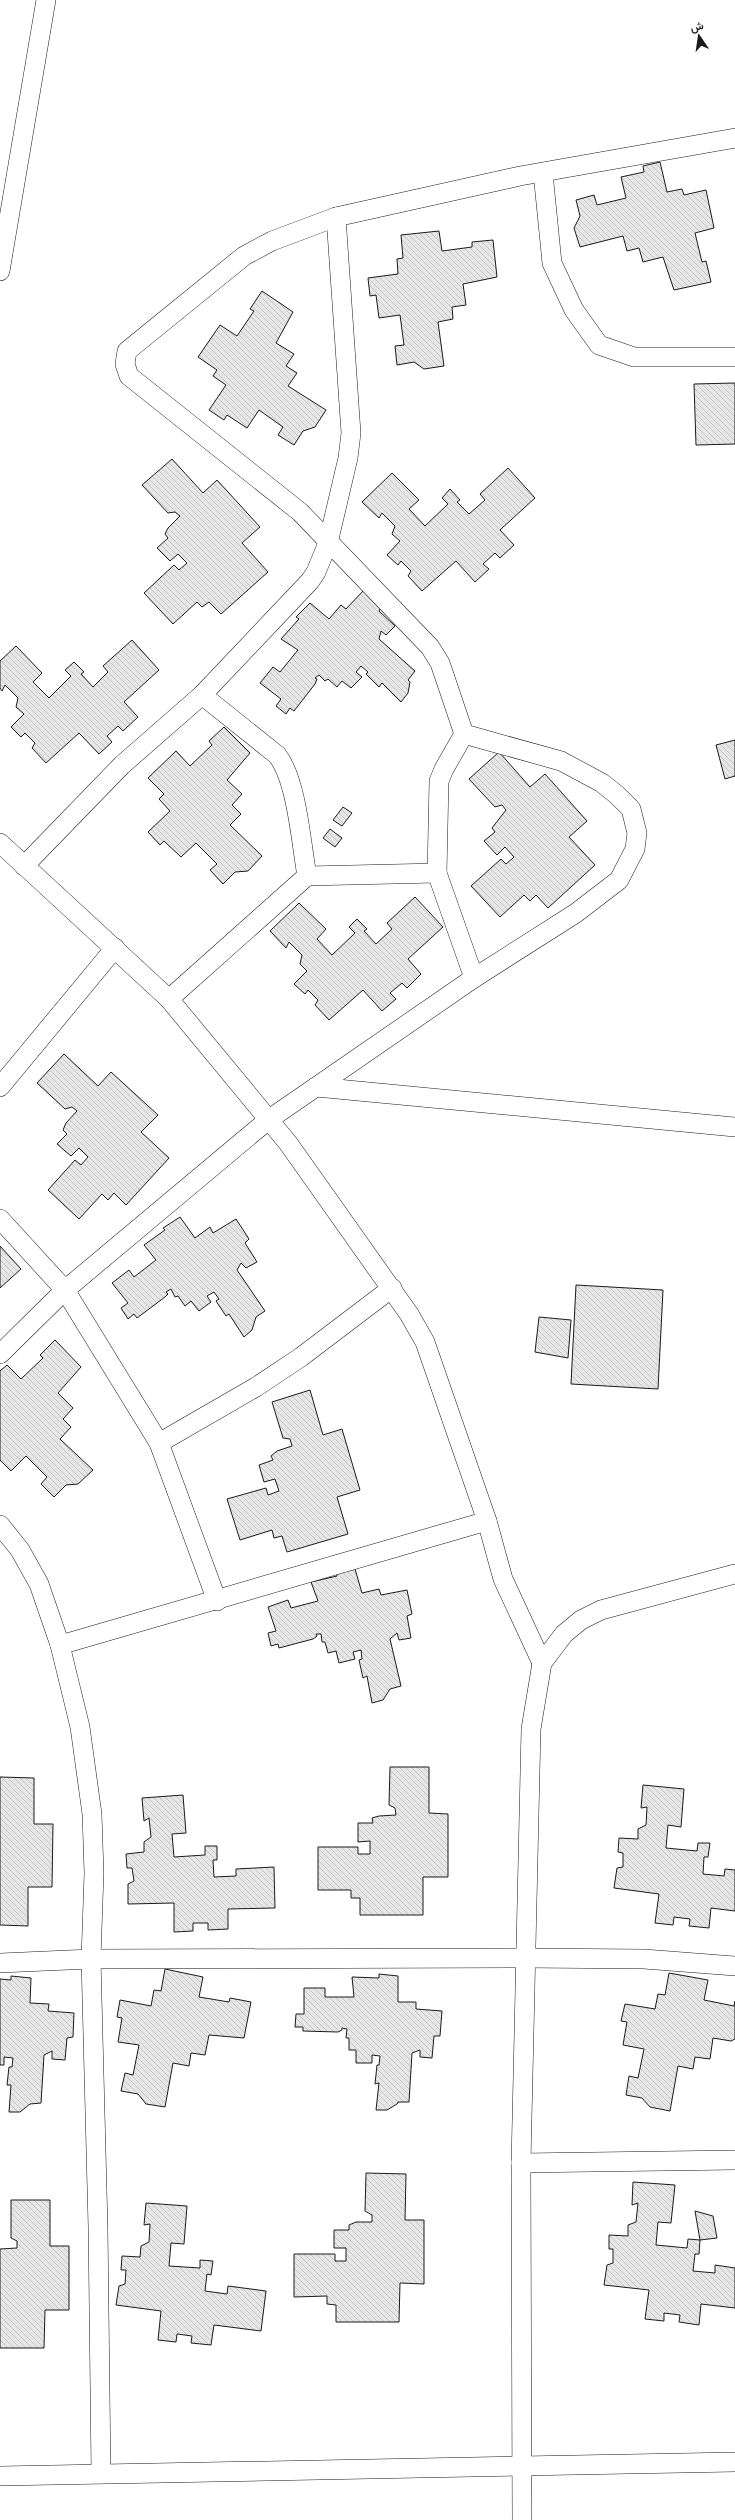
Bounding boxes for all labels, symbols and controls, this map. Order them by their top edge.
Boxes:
north arrow [679,16,719,56]
text: ش [689,17,705,37]

